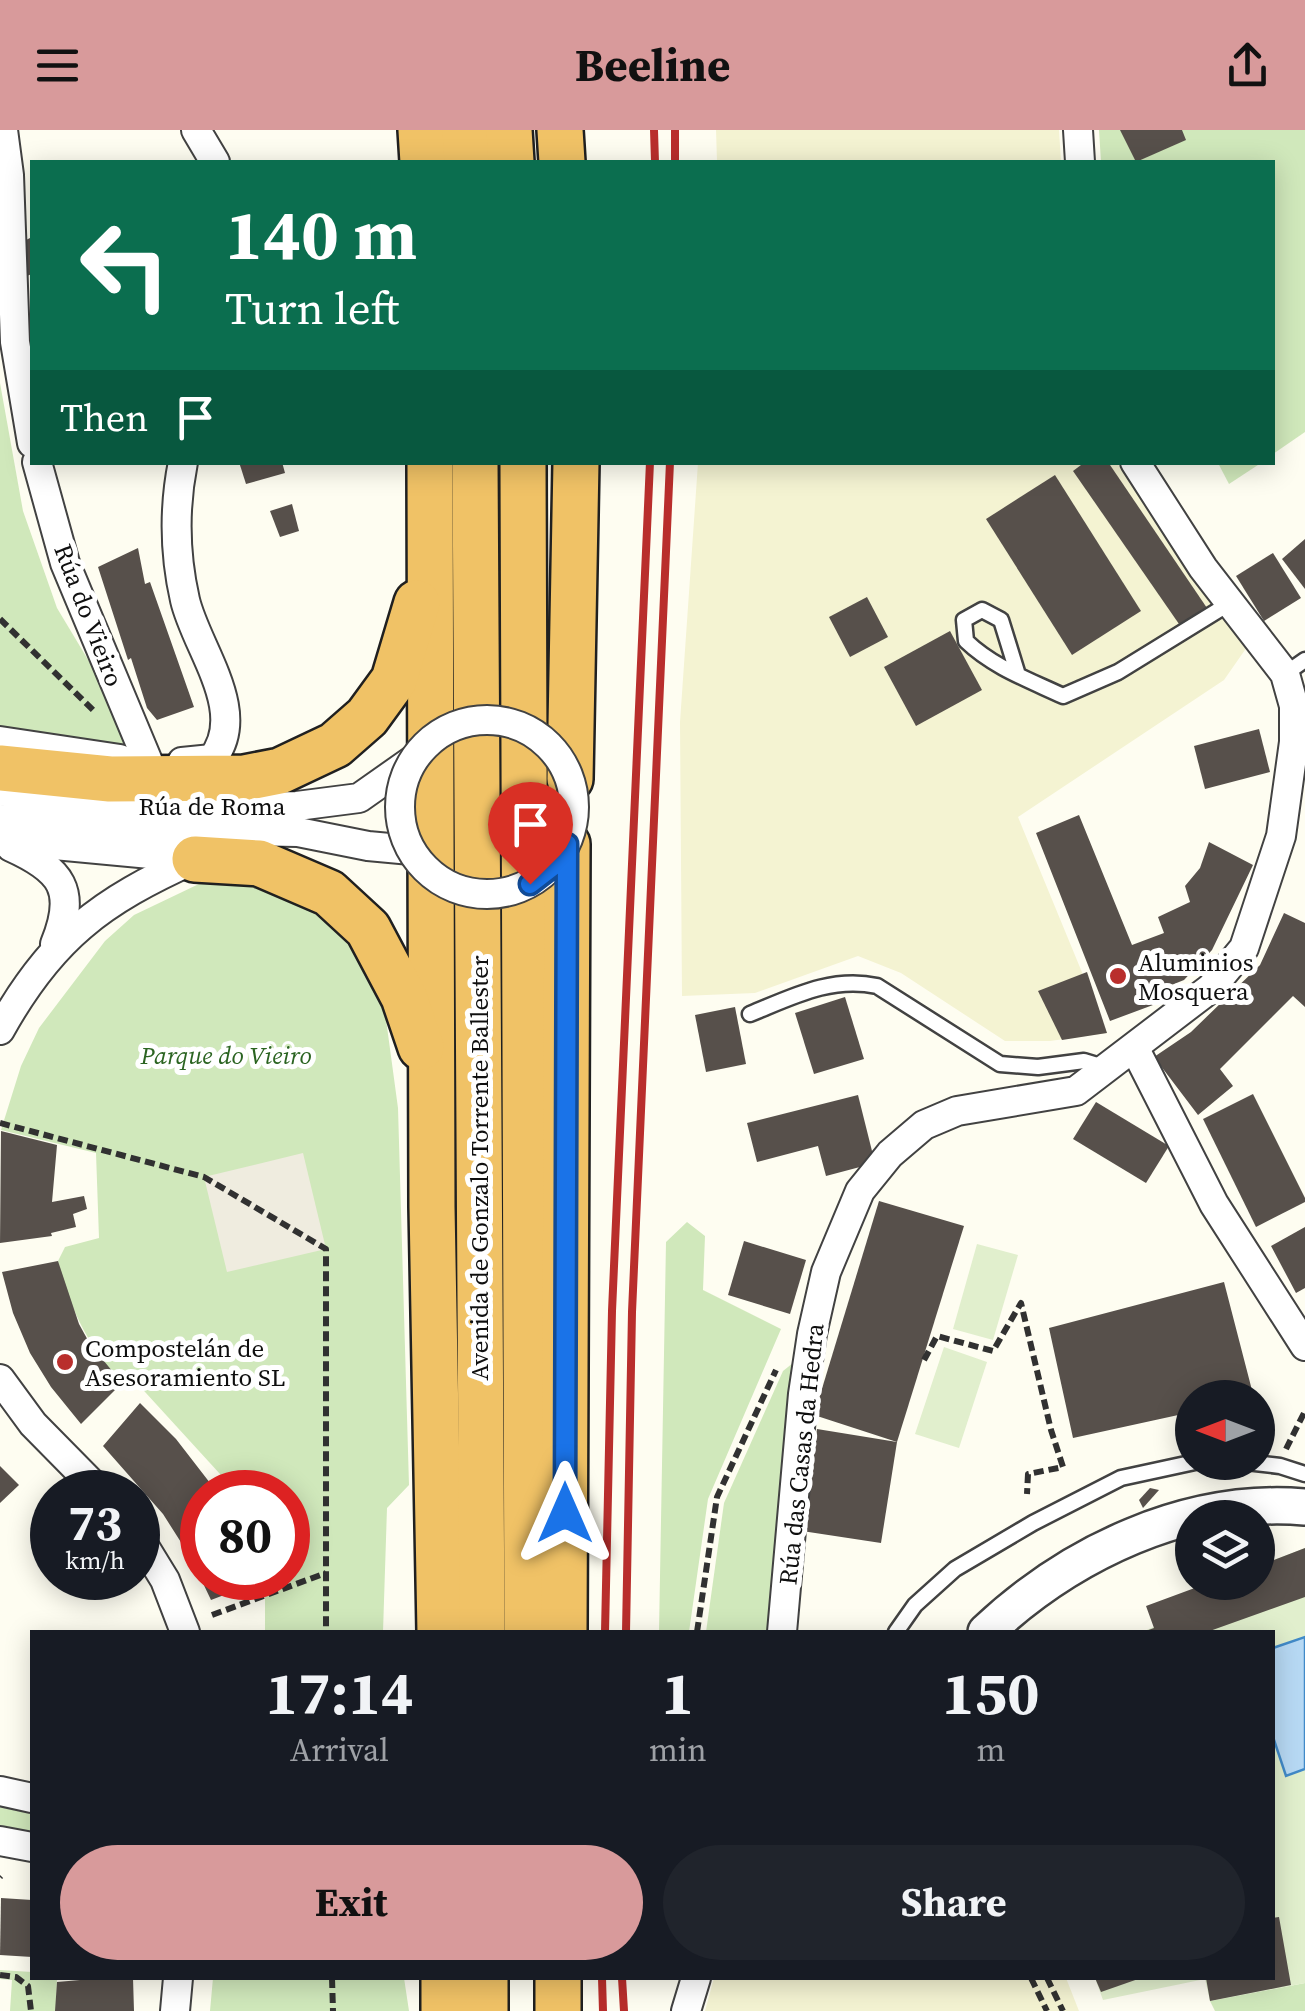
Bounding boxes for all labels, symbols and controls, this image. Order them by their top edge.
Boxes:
text: Beeline [575,34,730,96]
icon: menu [30,38,85,93]
icon: share [1220,38,1275,93]
text: 140 m [225,186,417,282]
icon: left [60,200,190,330]
text: Turn left [225,277,399,339]
icon: arrive [168,390,223,445]
text: Then [60,392,148,444]
street label: Rúa do Vieiro [46,539,132,691]
pin [488,782,573,885]
street label: Rúa de Roma [139,789,286,823]
icon: arrive [503,797,558,852]
place label: Aluminios Mosquera [1138,945,1254,1008]
street label: Avenida de Gonzalo Torrente Ballester [462,955,496,1381]
marker: Aluminios Mosquera [1107,965,1129,987]
park label: Parque do Vieiro [139,1038,312,1072]
street label: Rúa das Casas da Hedra [770,1321,832,1586]
place label: Compostelán de Asesoramiento SL [85,1331,286,1394]
marker: Compostelán de Asesoramiento SL [54,1351,76,1373]
north arrow [1175,1380,1275,1480]
map controls [1175,1380,1275,1600]
position arrow [513,1461,617,1565]
speed limit sign: 80 [180,1470,310,1600]
text: 73 [68,1488,122,1557]
button: layers [1175,1500,1275,1600]
text: km/h [65,1543,125,1577]
text: 17:14 [265,1652,413,1734]
text: 1 [661,1652,694,1734]
text: 150 [942,1652,1040,1734]
text: Arrival [290,1728,389,1772]
text: min [649,1728,707,1772]
text: m [976,1728,1005,1772]
button: Exit [60,1845,643,1960]
button: Share [663,1845,1245,1960]

